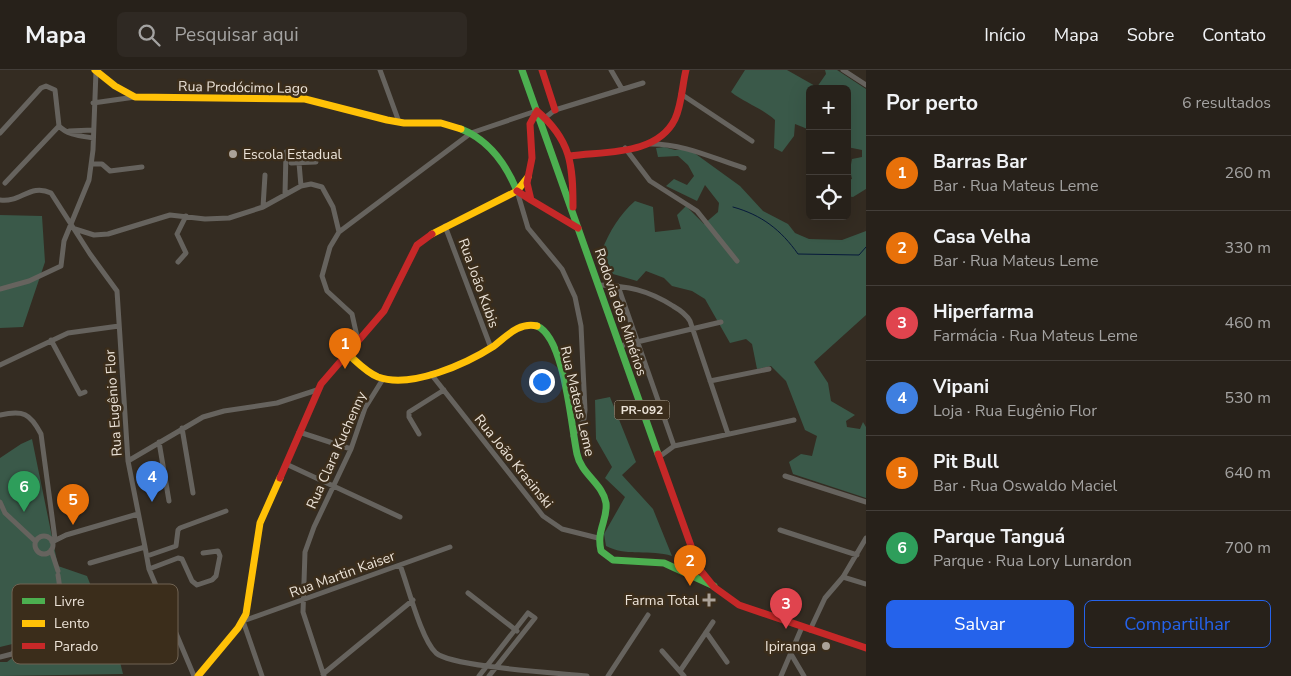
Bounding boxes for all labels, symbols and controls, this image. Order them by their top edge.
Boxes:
search box [117,12,467,57]
text: Mapa [25,19,87,51]
icon: search [135,21,163,49]
text: Pesquisar aqui [175,22,299,48]
text: Início [984,23,1026,47]
text: Mapa [1054,23,1099,47]
text: Sobre [1127,23,1174,47]
text: Contato [1202,23,1266,47]
street label: Rua Prodócimo Lago [178,77,308,98]
map controls [806,85,851,220]
button: + [806,85,851,130]
text: Por perto [886,89,978,117]
text: 6 resultados [1182,92,1271,114]
button: − [806,130,851,175]
place label: Escola Estadual [243,145,343,164]
marker: Escola Estadual [227,148,239,160]
text: Barras Bar [933,149,1027,175]
text: 1 [897,162,907,184]
text: 260 m [1224,162,1271,184]
button: locate [806,175,851,220]
text: Bar · Rua Mateus Leme [933,175,1098,197]
text: Casa Velha [933,224,1031,250]
street label: Rua João Kubis [454,236,504,331]
text: 2 [897,237,907,259]
text: 330 m [1224,237,1271,259]
street label: Rodovia dos Minérios [590,246,651,379]
text: Bar · Rua Mateus Leme [933,250,1098,272]
text: Hiperfarma [933,299,1034,325]
text: 3 [897,312,907,334]
text: 460 m [1224,312,1271,334]
text: Farmácia · Rua Mateus Leme [933,325,1138,347]
pin: 1 [329,328,361,369]
street label: Rua Mateus Leme [556,344,599,458]
street label: Rua Eugênio Flor [100,349,127,457]
your location [529,369,555,395]
text: Vipani [933,374,989,400]
text: 4 [897,387,907,409]
text: 530 m [1224,387,1271,409]
street label: Rua Clara Kuchenny [302,388,371,512]
road number: PR-092 [614,400,670,420]
text: Loja · Rua Eugênio Flor [933,400,1097,422]
street label: Rua João Krasinski [470,410,557,512]
text: Pit Bull [933,449,999,475]
pin: 4 [136,461,168,502]
text: 5 [897,462,907,484]
text: 640 m [1224,462,1271,484]
pin: 6 [8,471,40,512]
text: Bar · Rua Oswaldo Maciel [933,475,1117,497]
pin: 5 [57,484,89,525]
text: Parque Tanguá [933,524,1065,550]
text: 6 [897,537,907,559]
text: 700 m [1224,537,1271,559]
pin: 2 [674,545,706,586]
street label: Rua Martin Kaiser [287,547,398,602]
text: Parque · Rua Lory Lunardon [933,550,1132,572]
legend [12,584,178,664]
pin: 3 [770,588,802,629]
place label: Farma Total [625,591,700,610]
text: Livre [54,592,84,611]
marker: Farma Total [703,594,715,606]
button: Salvar [886,600,1074,648]
button: Compartilhar [1084,600,1271,648]
text: Lento [54,614,90,633]
text: Parado [54,637,98,656]
place label: Ipiranga [765,637,816,656]
marker: Ipiranga [820,640,832,652]

